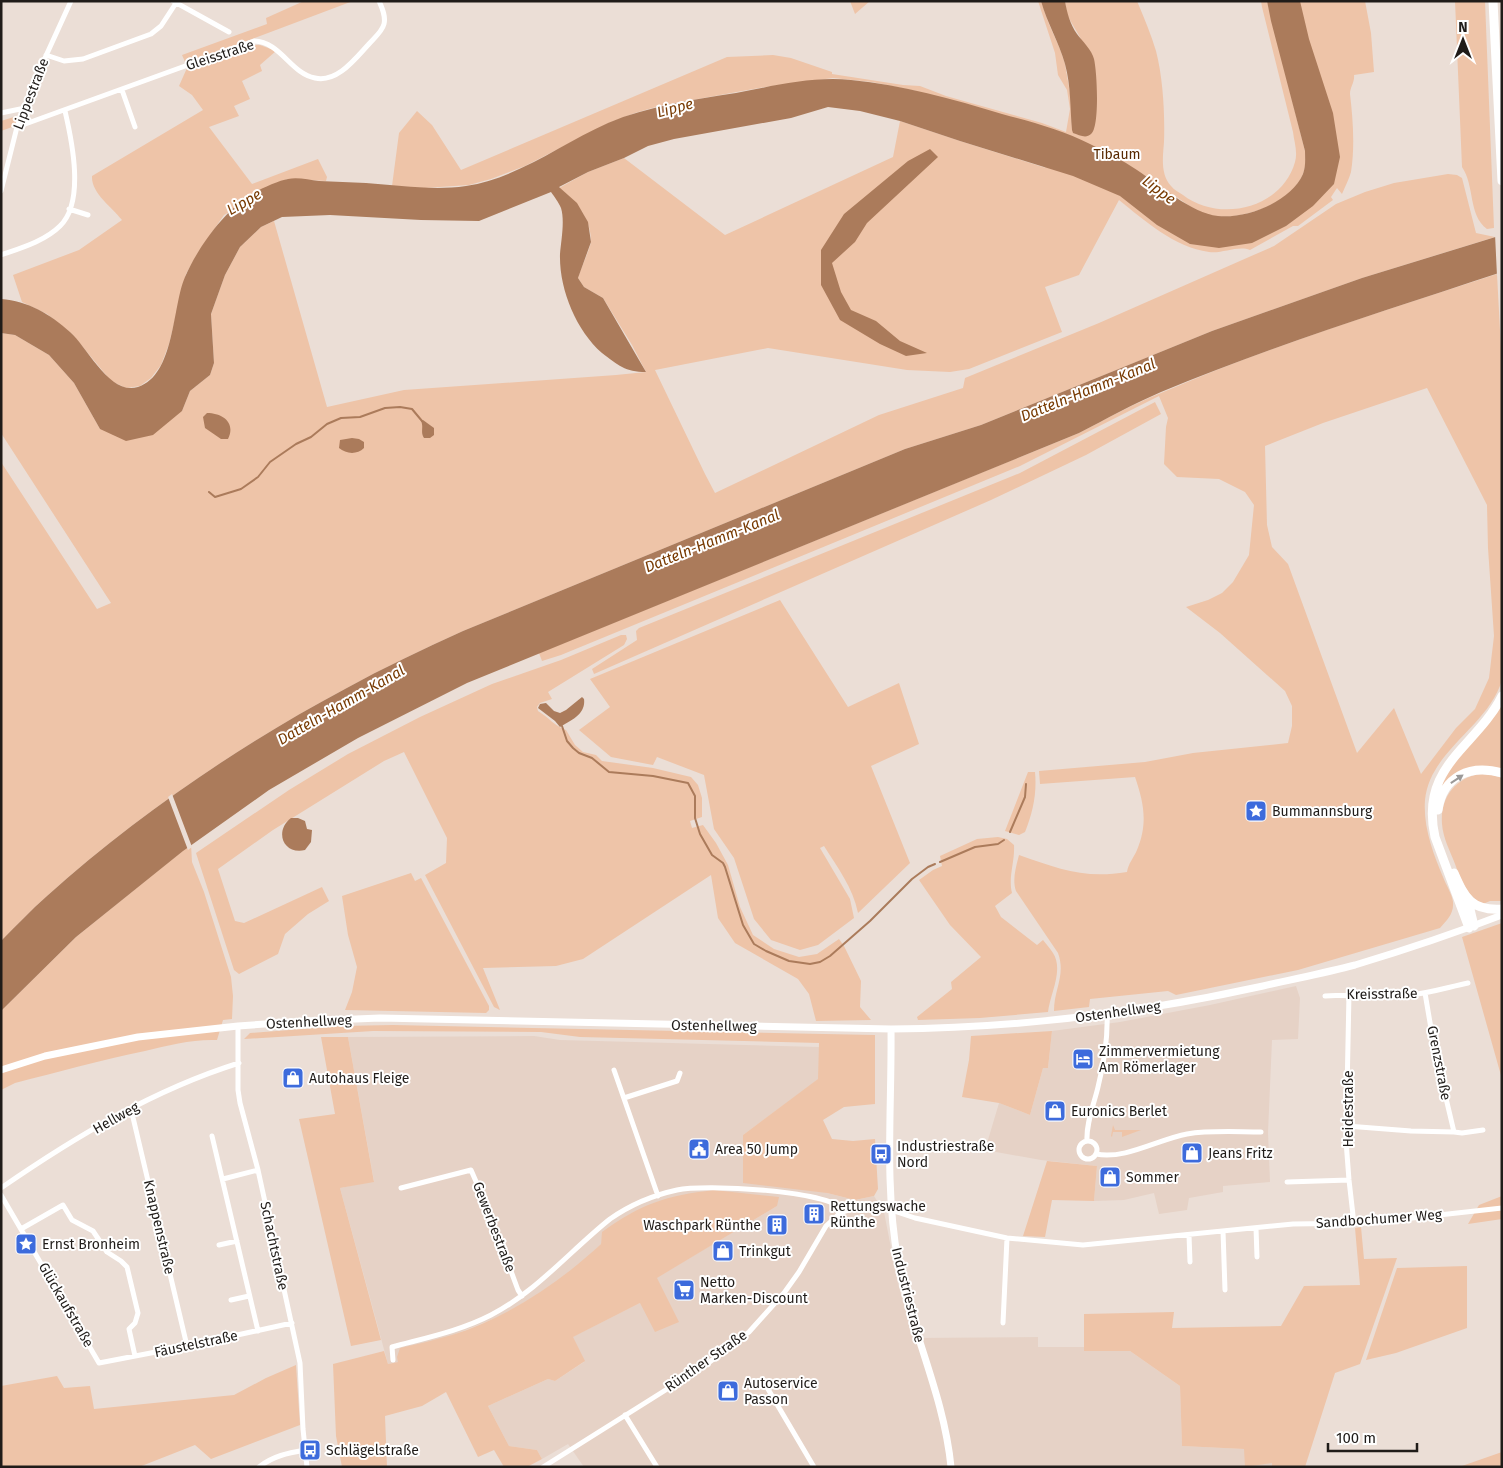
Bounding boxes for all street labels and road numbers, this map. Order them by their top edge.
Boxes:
street label: Gleisstraße [184,36,256,74]
street label: Lippestraße [10,56,52,132]
street label: Kreisstraße [1346,985,1418,1003]
street label: Ostenhellweg [1074,998,1162,1026]
street label: Ostenhellweg [266,1011,353,1033]
street label: Ostenhellweg [671,1017,758,1035]
street label: Grenzstraße [1423,1024,1455,1102]
street label: Heidestraße [1340,1070,1357,1148]
street label: Hellweg [90,1098,143,1138]
street label: Knappenstraße [140,1178,178,1276]
street label: Gewerbestraße [469,1179,519,1275]
street label: Schachtstraße [256,1200,292,1292]
street label: Sandbochumer Weg [1315,1206,1443,1232]
street label: Industriestraße [888,1246,928,1344]
street label: Glückaufstraße [35,1260,97,1350]
street label: Fäustelstraße [153,1327,239,1361]
street label: Rünther Straße [662,1327,750,1395]

